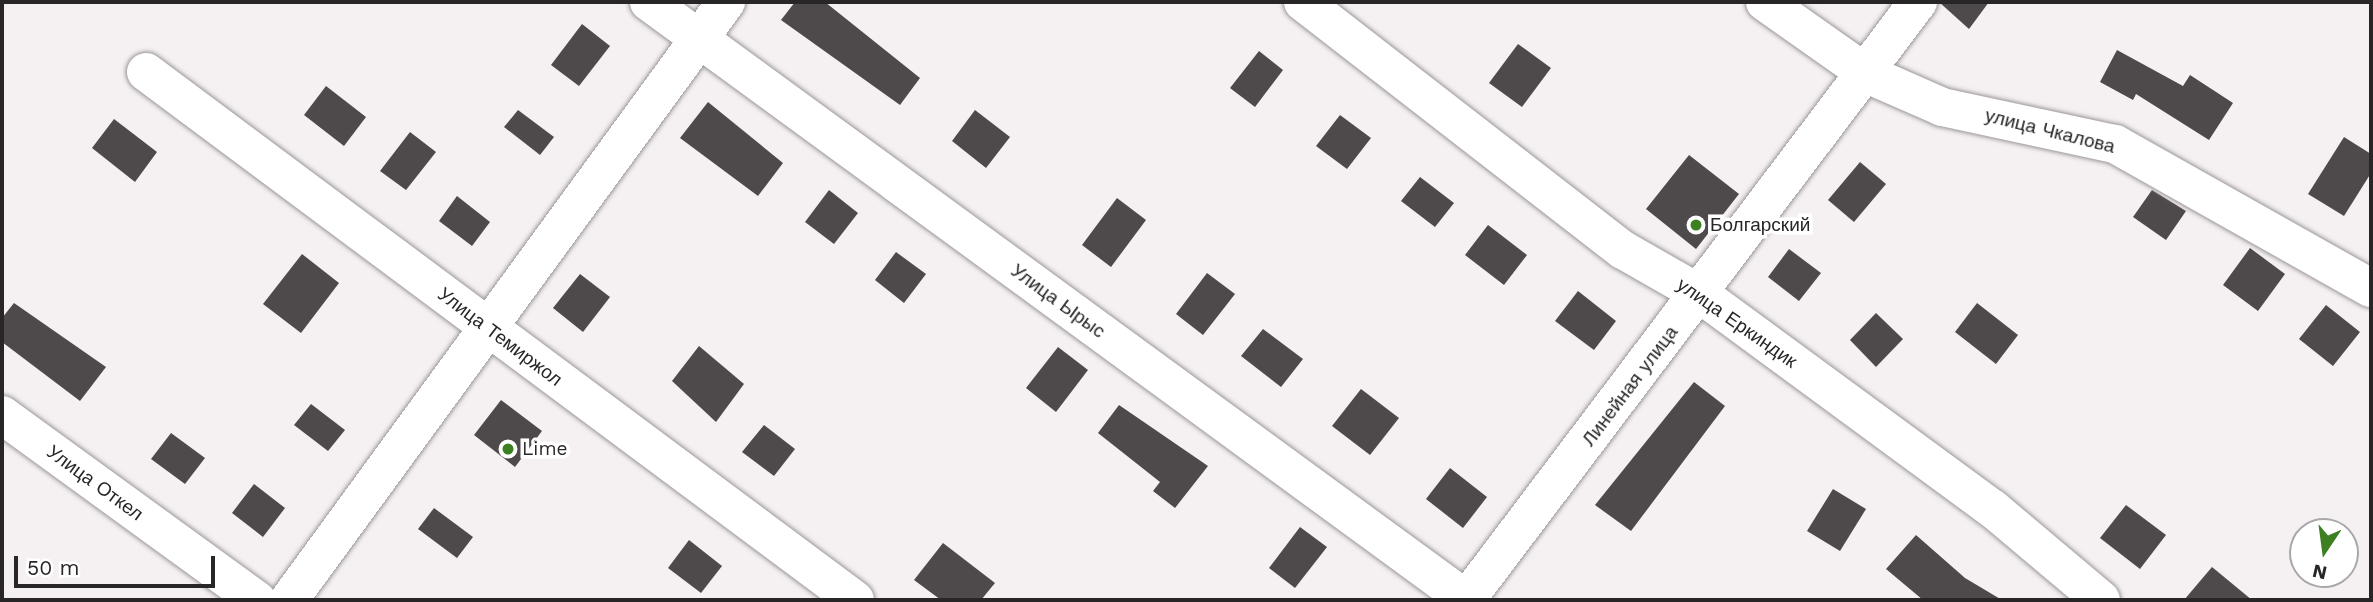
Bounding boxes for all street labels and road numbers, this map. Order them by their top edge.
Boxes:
street label: улица Чкалова [1983,104,2117,158]
street label: Улица Ырыс [1006,259,1110,343]
street label: улица Еркиндик [1673,273,1801,373]
street label: Улица Темиржол [433,283,567,391]
street label: Линейная улица [1577,321,1683,451]
street label: Улица Откел [42,440,148,526]

